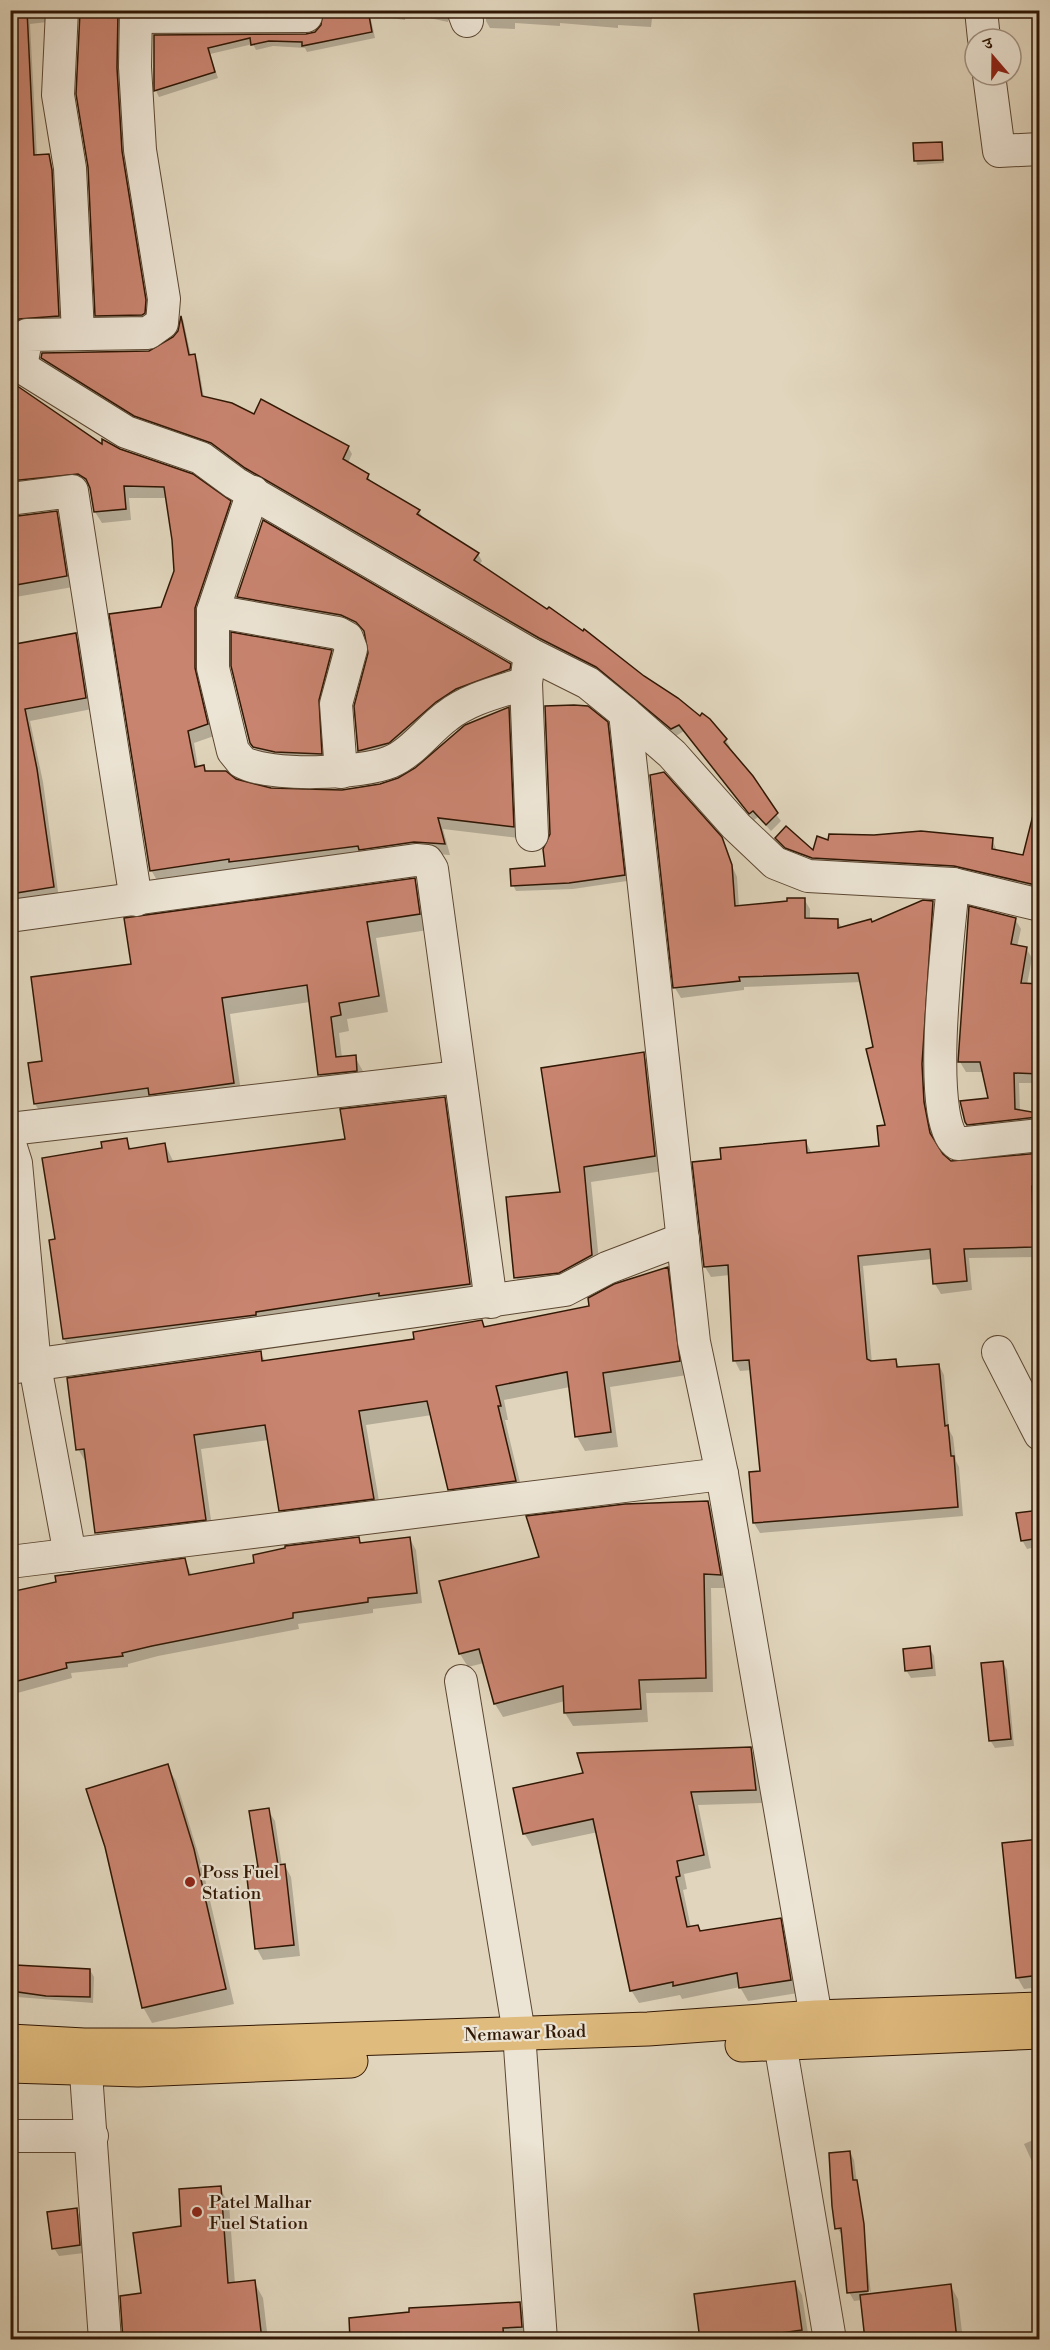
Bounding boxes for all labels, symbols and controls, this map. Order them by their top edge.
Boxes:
north arrow [963,27,1023,87]
text: उ [980,32,997,55]
place label: Poss Fuel Station [202,1861,280,1905]
marker: Poss Fuel Station [183,1875,197,1889]
street label: Nemawar Road [464,2020,587,2047]
place label: Patel Malhar Fuel Station [209,2191,312,2235]
marker: Patel Malhar Fuel Station [190,2205,204,2219]

